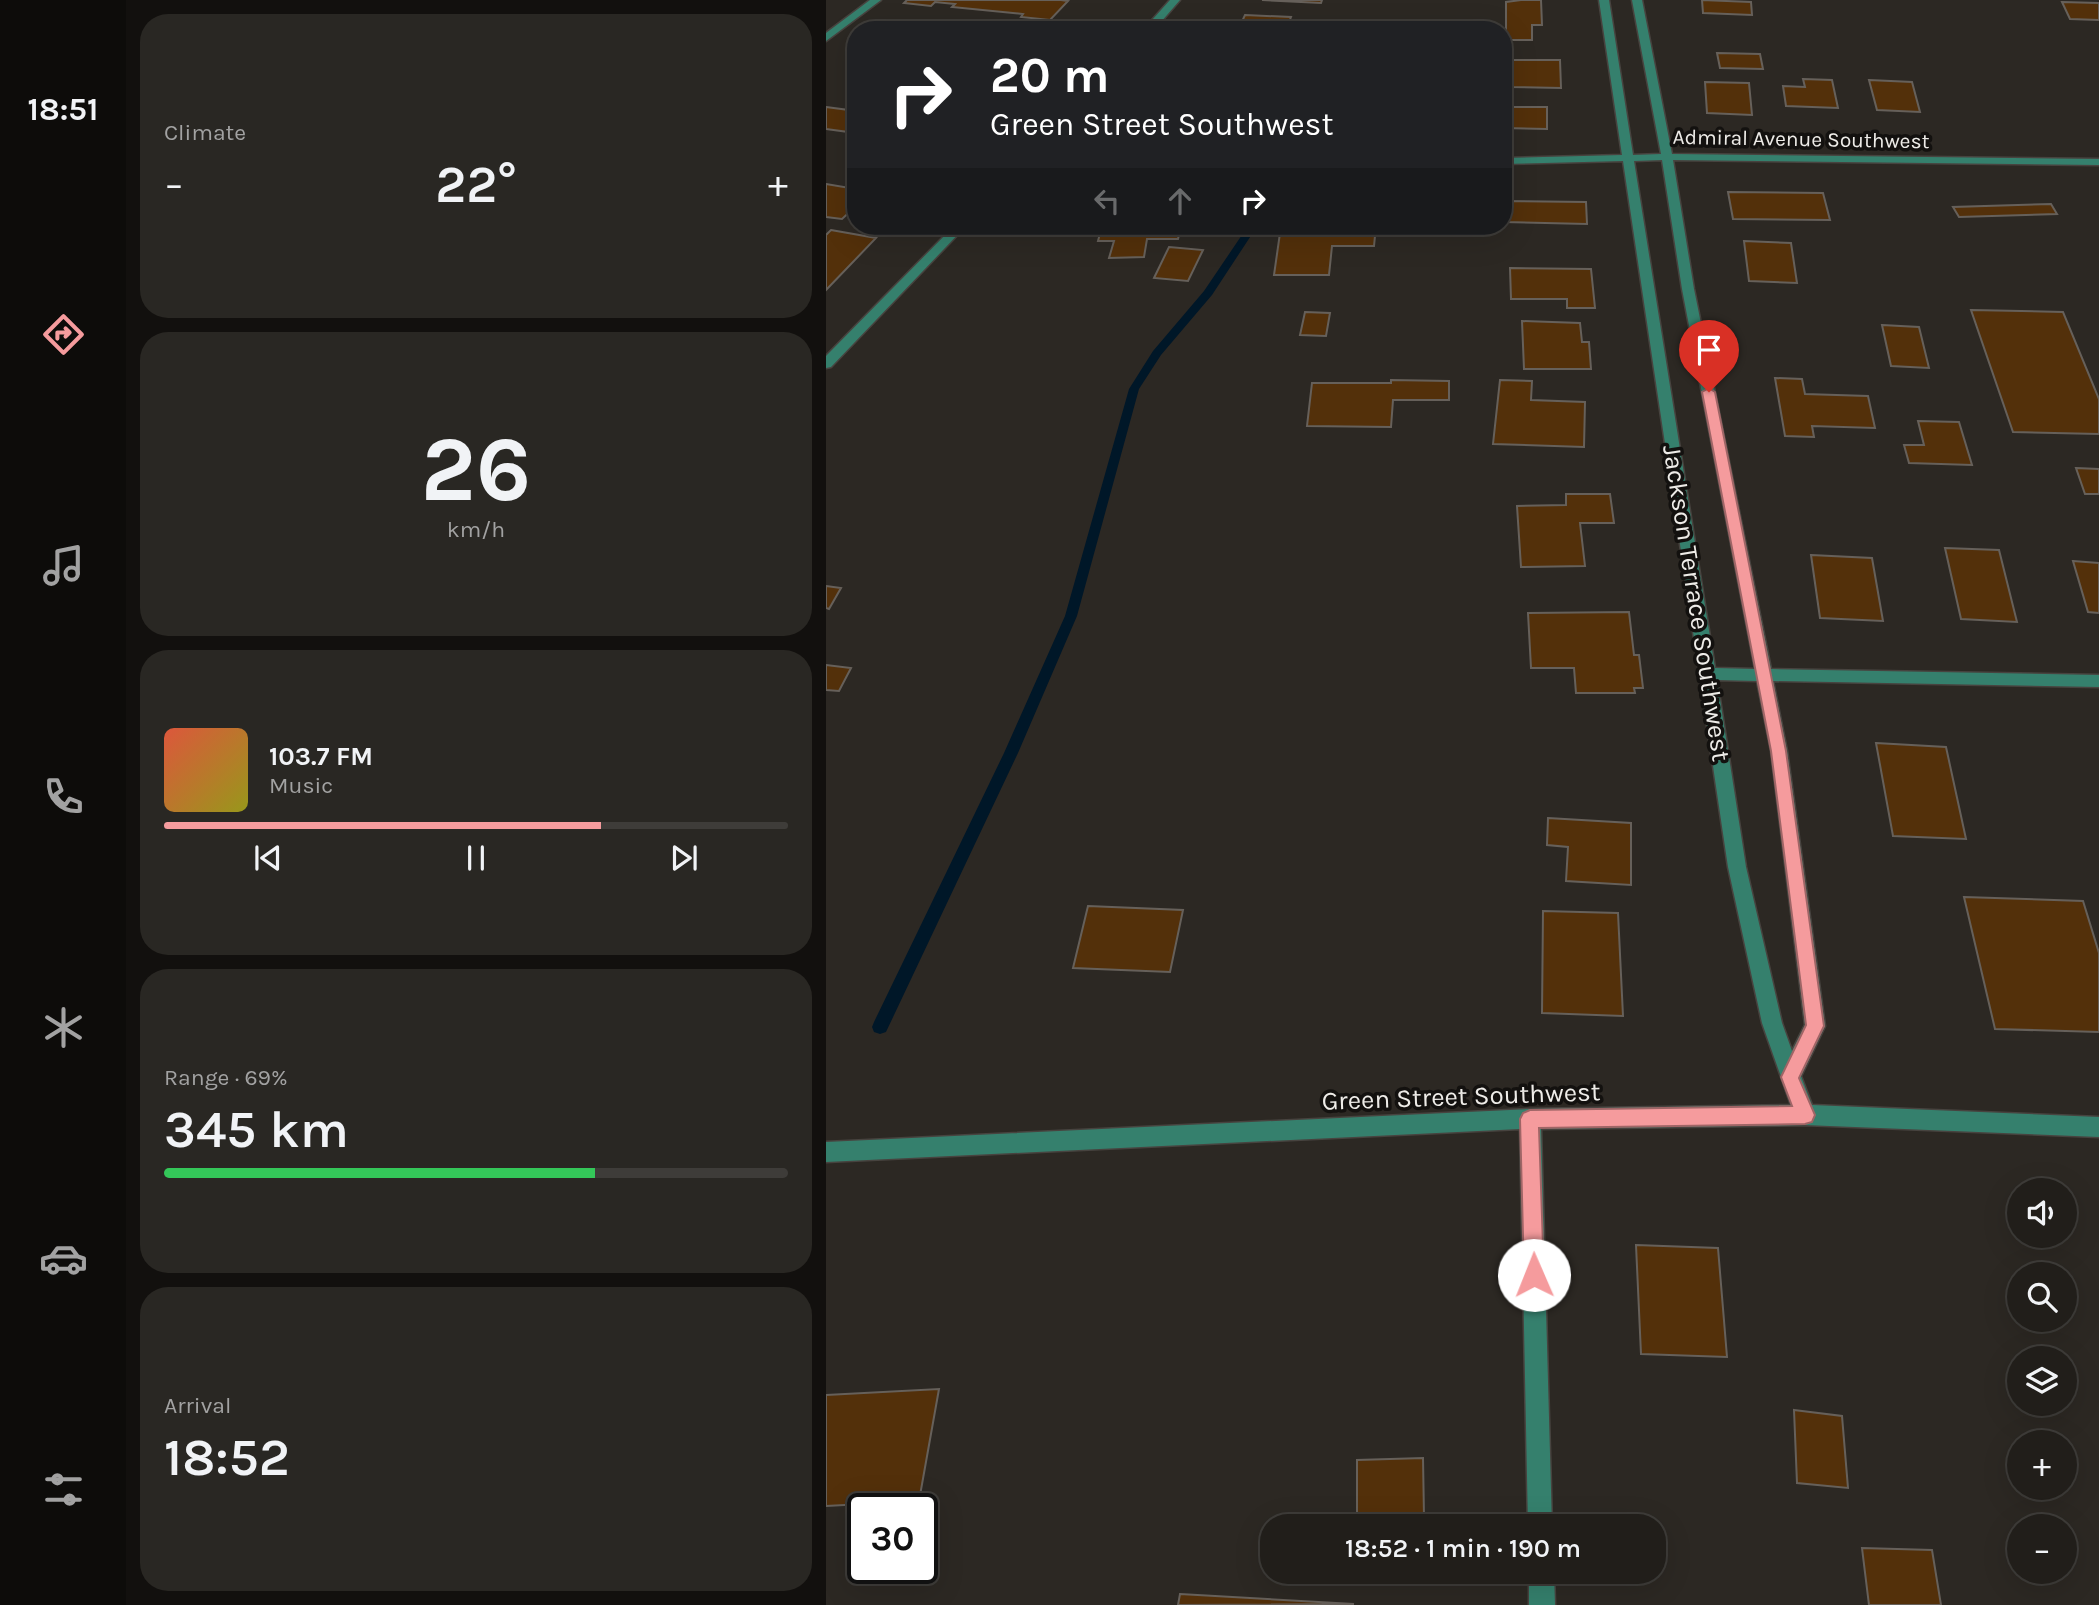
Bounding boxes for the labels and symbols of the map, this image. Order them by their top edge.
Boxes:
street label: Admiral Avenue Southwest [1672,125,1930,153]
pin [1679,320,1739,392]
street label: Jackson Terrace Southwest [1656,443,1737,764]
street label: Green Street Southwest [1321,1076,1601,1117]
position arrow [1497,1238,1571,1312]
speed limit sign: 30 [847,1493,938,1584]

